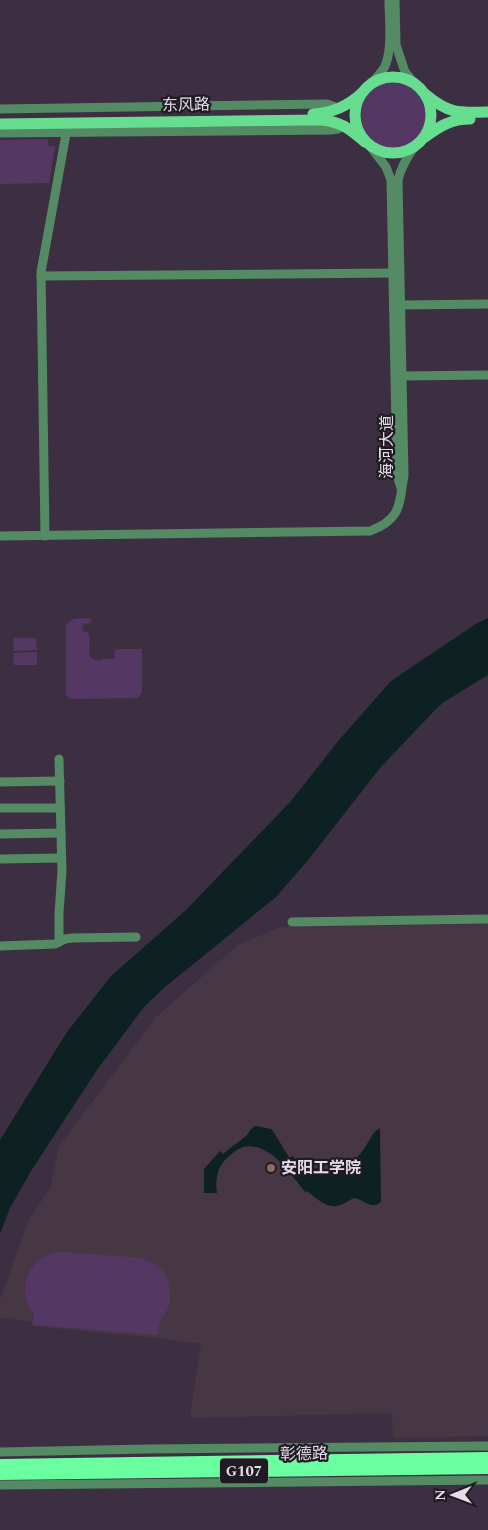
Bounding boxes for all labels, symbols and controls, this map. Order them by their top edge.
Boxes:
street label: 东风路 [162,93,210,117]
street label: 海河大道 [375,415,399,479]
place label: 安阳工学院 [281,1156,361,1180]
marker: 安阳工学院 [265,1162,277,1174]
street label: 彰德路 [280,1442,328,1466]
road number: G107 [220,1458,268,1484]
north arrow [428,1470,478,1520]
text: N [430,1489,451,1501]

